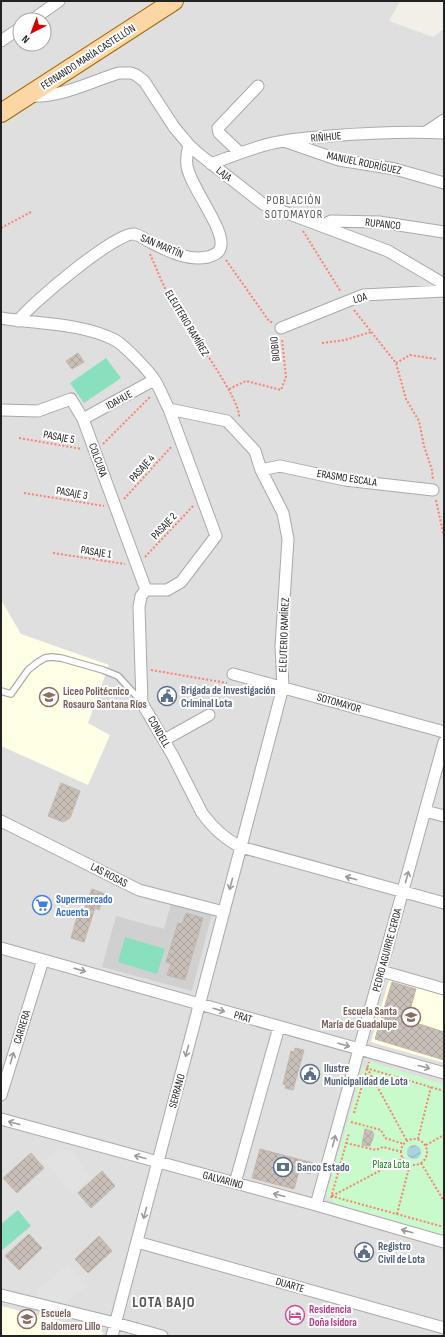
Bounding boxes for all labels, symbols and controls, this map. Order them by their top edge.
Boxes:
north arrow [12,12,52,52]
street label: FERNANDO MARÍA CASTELLÓN [38,22,138,92]
text: N [19,32,32,46]
street label: RIÑIHUE [310,128,342,145]
street label: MANUEL RODRÍGUEZ [326,149,403,177]
street label: LAJA [214,164,235,184]
district label: POBLACIÓN SOTOMAYOR [265,193,323,222]
street label: RUPANCO [364,216,402,232]
street label: SAN MARTÍN [139,231,185,261]
street label: ELEUTERIO RAMÍREZ [162,288,212,359]
street label: LOA [352,290,369,306]
street label: BIOBIO [267,336,283,362]
street label: IDAHUE [104,388,134,412]
street label: PASAJE 5 [42,428,76,446]
street label: COLCURA [86,441,110,479]
street label: PASAJE 4 [127,452,158,484]
street label: ERASMO ESCALA [316,467,378,489]
street label: PASAJE 3 [55,484,89,502]
street label: PASAJE 2 [148,510,180,542]
street label: PASAJE 1 [80,543,112,561]
street label: ELEUTERIO RAMÍREZ [276,597,292,673]
place label: Brigada de Investigación Criminal Lota [181,684,275,710]
place label: Liceo Politécnico Rosauro Santana Ríos [63,685,147,711]
public building icon: Brigada de Investigación Criminal Lota [156,685,178,707]
school or university icon: Liceo Politécnico Rosauro Santana Ríos [38,686,60,708]
street label: SOTOMAYOR [315,691,363,715]
street label: CONDELL [145,714,173,750]
street label: LAS ROSAS [88,860,130,890]
one-way arrow [404,871,411,884]
one-way arrow [345,874,358,881]
one-way arrow [227,878,234,891]
place label: Supermercado Acuenta [55,893,113,919]
supermarket icon: Supermercado Acuenta [31,894,53,916]
street label: PEDRO AGUIRRE CERDA [370,907,404,993]
one-way arrow [73,967,86,974]
place label: Escuela Santa María de Guadalupe [322,1005,397,1031]
school or university icon: Escuela Santa María de Guadalupe [400,1006,422,1028]
one-way arrow [212,1007,225,1014]
street label: CARRERA [11,1008,33,1045]
street label: PRAT [232,1008,254,1026]
one-way arrow [337,1042,350,1049]
one-way arrow [183,1044,191,1057]
one-way arrow [9,1052,16,1065]
place label: Ilustre Municipalidad de Lota [324,1062,408,1088]
public building icon: Ilustre Municipalidad de Lota [299,1063,321,1085]
one-way arrow [417,1064,430,1072]
street label: SERRANO [166,1072,188,1110]
one-way arrow [8,1119,21,1126]
one-way arrow [331,1134,339,1147]
one-way arrow [133,1153,146,1160]
bank icon: Banco Estado [272,1156,294,1178]
park label: Plaza Lota [373,1158,409,1171]
place label: Banco Estado [297,1161,350,1174]
street label: GALVARINO [201,1168,245,1192]
one-way arrow [272,1191,285,1198]
one-way arrow [140,1207,148,1220]
one-way arrow [400,1227,413,1234]
place label: Registro Civil de Lota [378,1240,426,1266]
public building icon: Registro Civil de Lota [353,1241,375,1263]
street label: DUARTE [274,1275,306,1295]
district label: LOTA BAJO [132,1293,196,1312]
place label: Residencia Doña Isidora [309,1303,357,1329]
hotel icon: Residencia Doña Isidora [284,1304,306,1326]
place label: Escuela Baldomero Lillo [41,1307,100,1333]
school or university icon: Escuela Baldomero Lillo [16,1308,38,1330]

